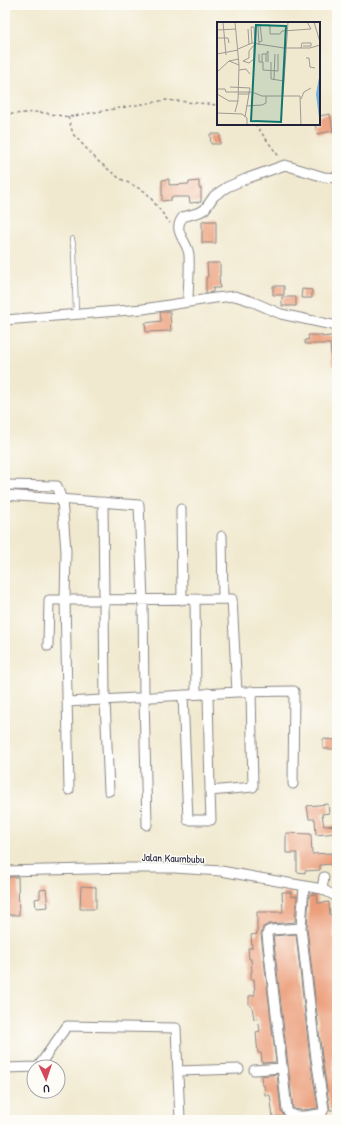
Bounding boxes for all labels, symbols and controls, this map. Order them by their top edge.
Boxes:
inset map [217,22,320,125]
street label: Jalan Kaumbubu [141,850,205,866]
north arrow [26,1059,66,1099]
text: U [43,1082,50,1096]

